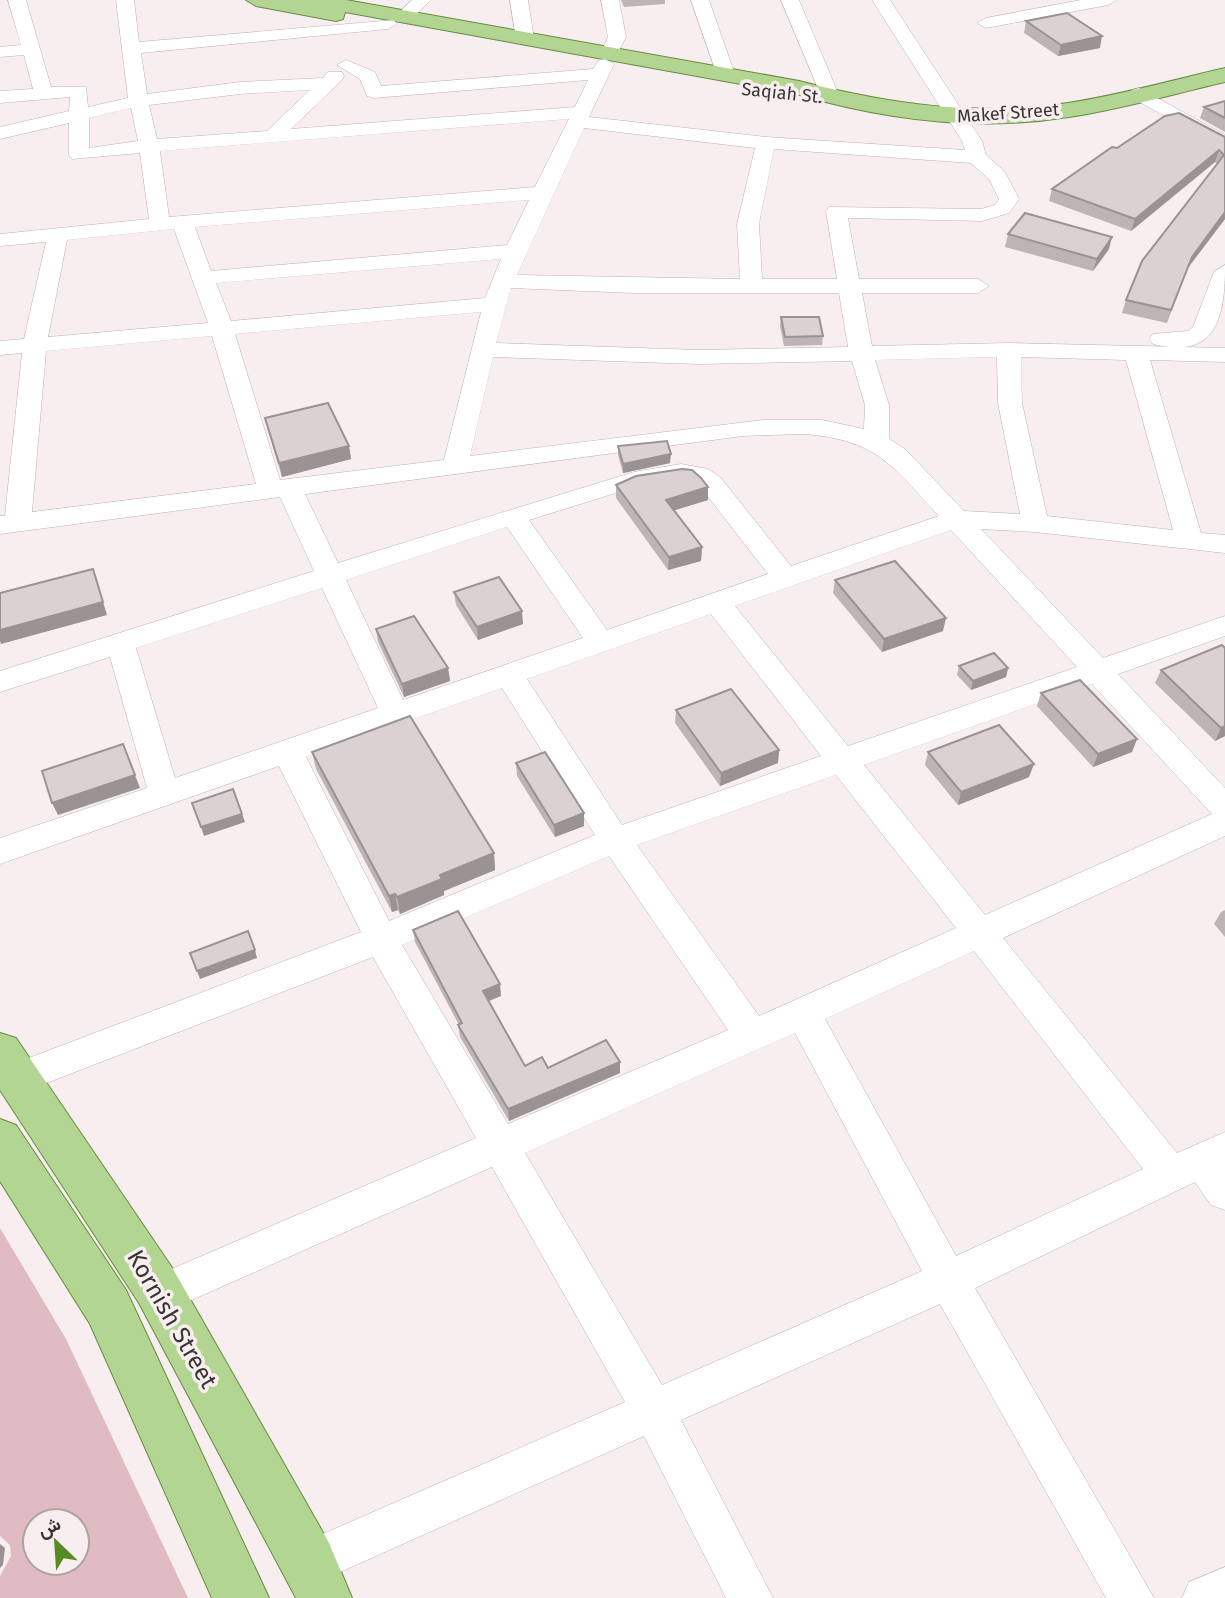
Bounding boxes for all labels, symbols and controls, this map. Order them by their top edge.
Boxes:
street label: Saqiah St. [740,78,824,108]
street label: Makef Street [956,98,1060,128]
street label: Kornish Street [121,1245,223,1393]
north arrow [21,1507,91,1577]
text: ش [34,1512,64,1542]

